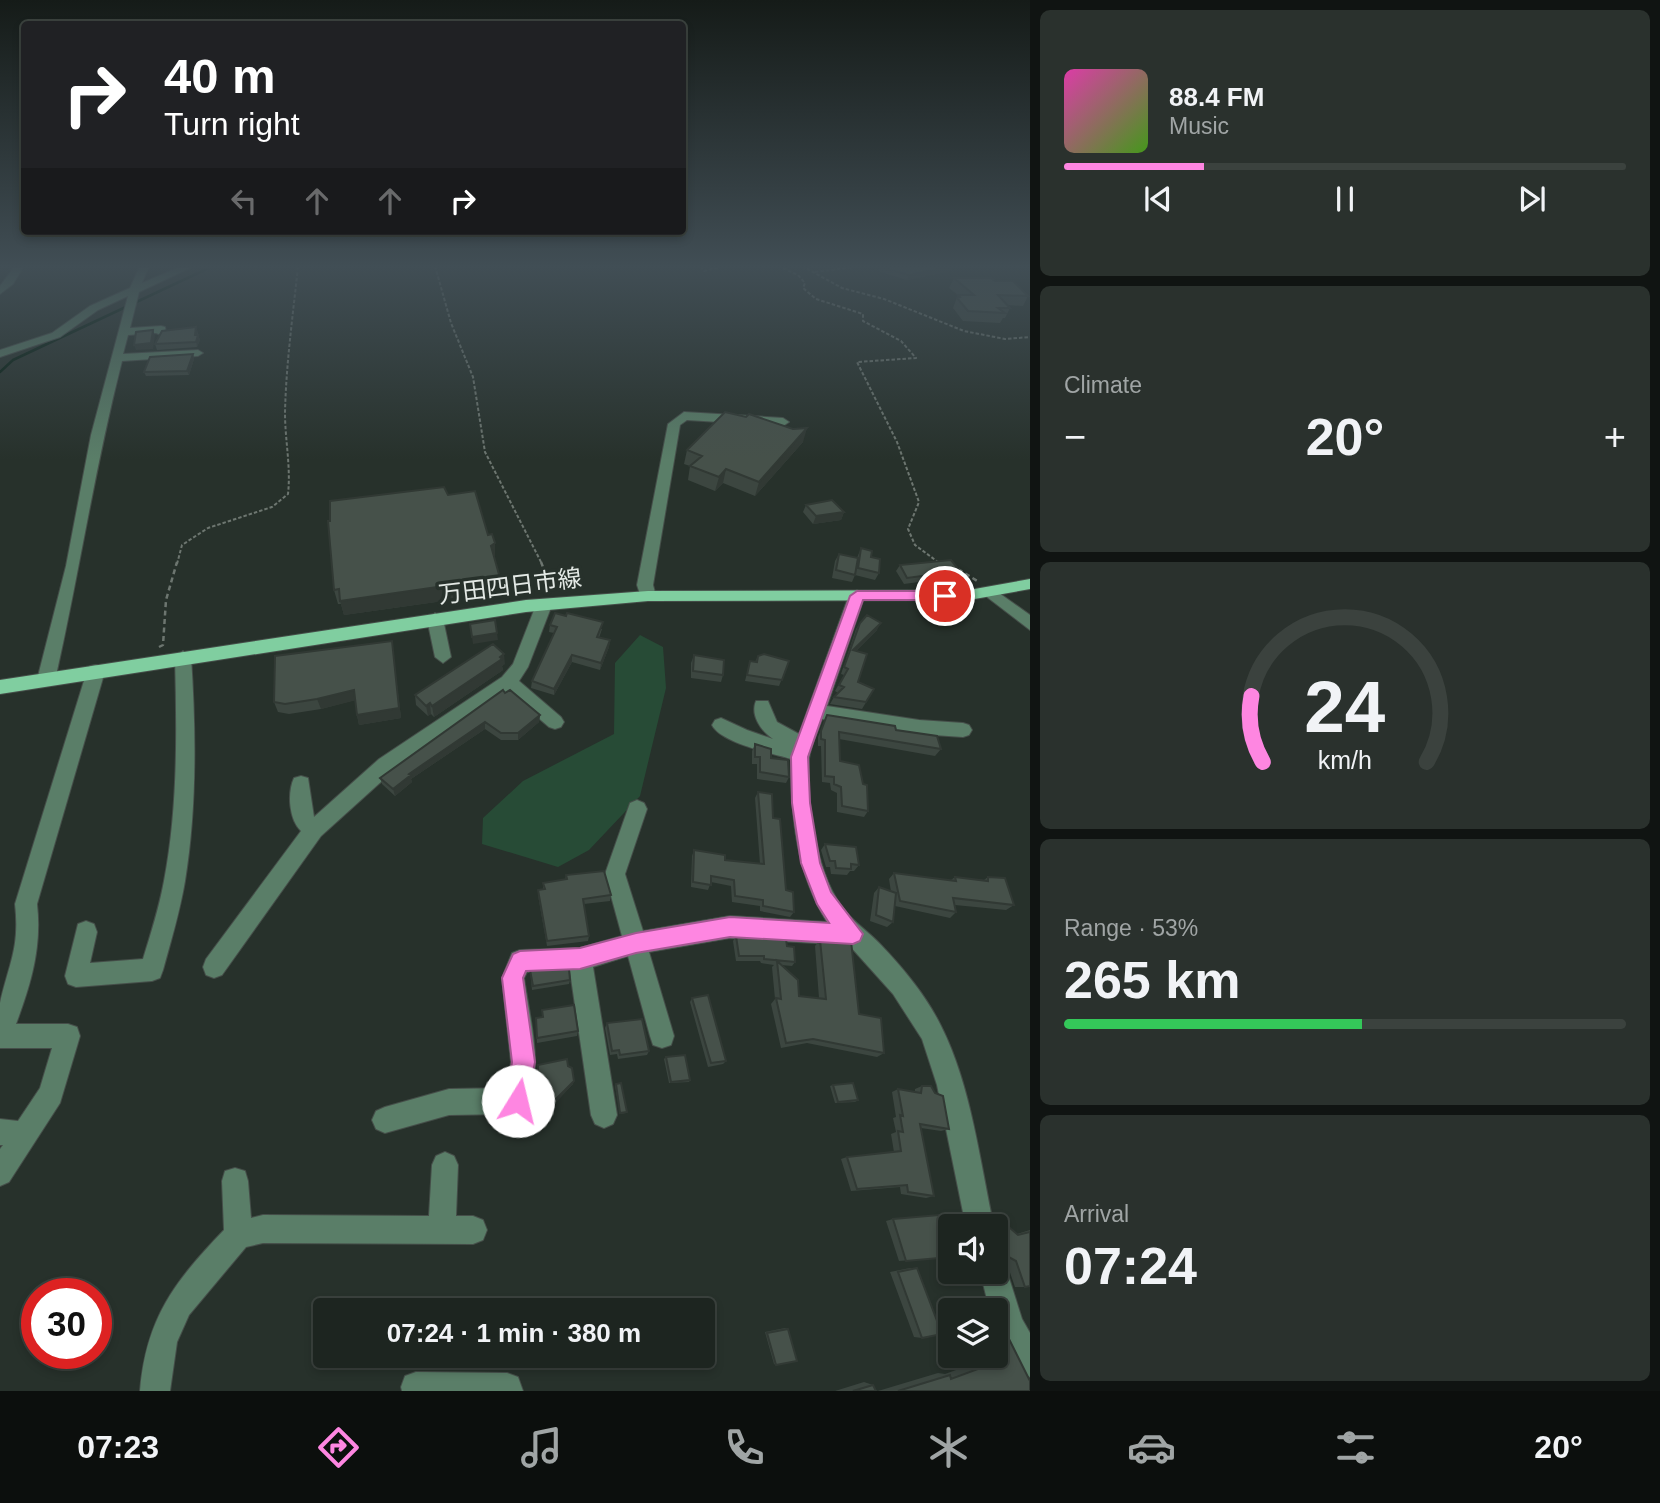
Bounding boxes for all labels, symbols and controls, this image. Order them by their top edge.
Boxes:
icon: right [49,49,140,140]
text: 40 m [164,49,276,103]
text: 88.4 FM [1169,82,1264,112]
text: Turn right [164,106,300,142]
text: Music [1169,113,1229,139]
icon: previous [1139,180,1177,218]
icon: pause [1326,180,1364,218]
icon: next [1513,180,1551,218]
icon: left [225,182,263,220]
icon: ahead [298,182,336,220]
icon: ahead [371,182,409,220]
icon: right [444,182,482,220]
text: Climate [1064,372,1142,398]
text: 20° [1306,408,1384,466]
text: − [1064,416,1086,458]
text: + [1604,416,1626,458]
street label: 万田四日市線 [437,564,583,608]
pin [915,566,975,626]
icon: arrive [926,577,964,615]
text: 24 [1305,666,1386,747]
text: km/h [1318,745,1372,773]
text: Range · 53% [1064,915,1198,941]
text: 265 km [1064,951,1240,1009]
position arrow [481,1064,555,1138]
text: Arrival [1064,1201,1129,1227]
map controls [938,1214,1008,1368]
button: sound [938,1214,1008,1284]
text: 07:24 [1064,1237,1197,1295]
speed limit sign: 30 [21,1278,112,1369]
button: layers [938,1298,1008,1368]
text: 07:24 · 1 min · 380 m [387,1318,641,1348]
icon: directions [314,1423,363,1472]
icon: music [517,1423,566,1472]
icon: phone [720,1423,769,1472]
icon: climate [924,1423,973,1472]
icon: car [1127,1423,1176,1472]
icon: filters [1331,1423,1380,1472]
text: 07:23 [77,1429,159,1465]
text: 20° [1534,1429,1583,1465]

